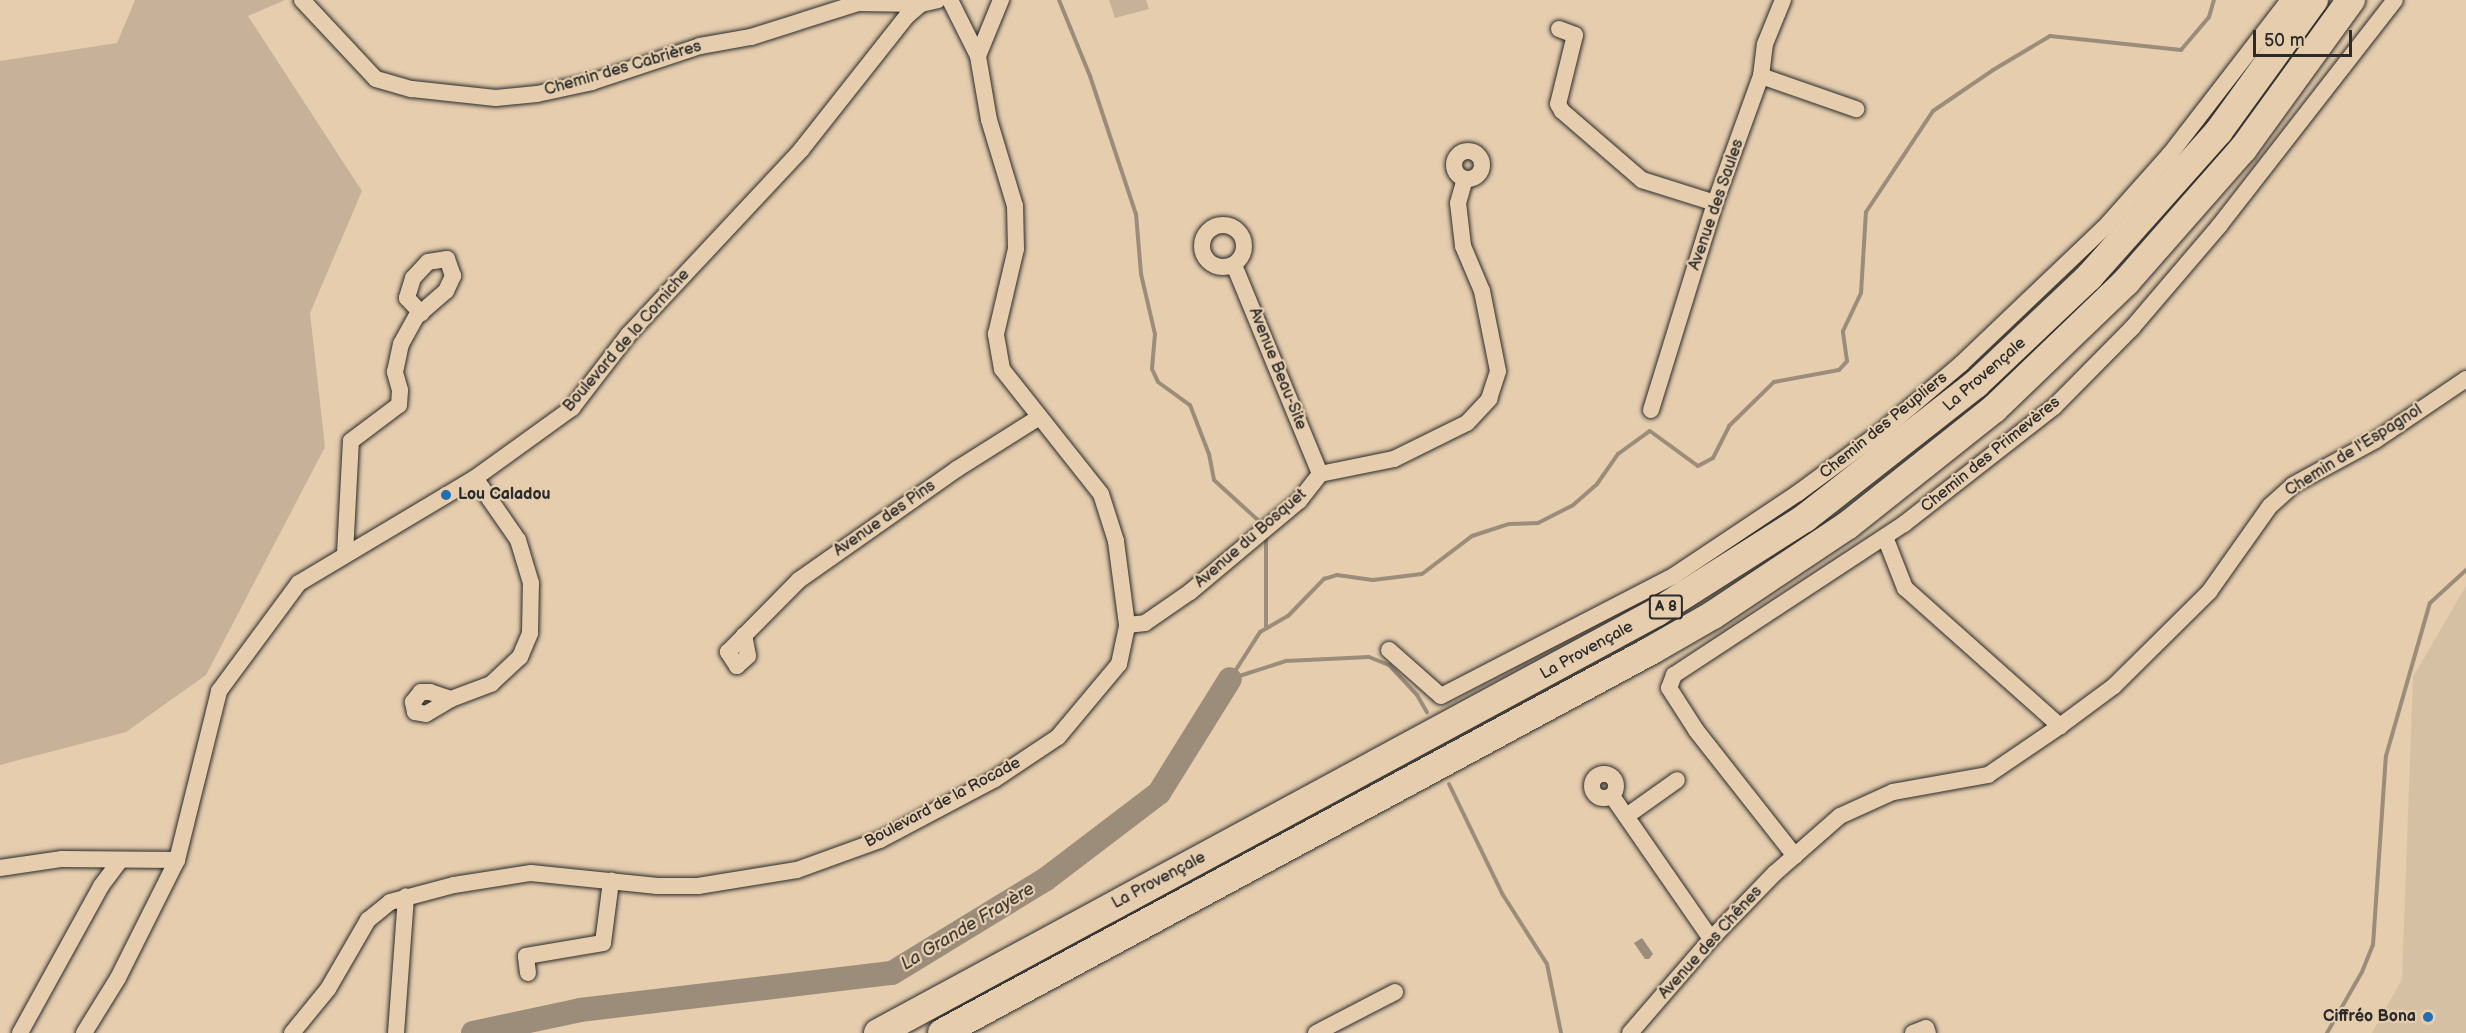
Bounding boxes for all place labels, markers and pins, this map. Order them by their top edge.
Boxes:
place label: Lou Caladou [458,485,551,505]
marker: Lou Caladou [439,488,453,502]
place label: Ciffréo Bona [2323,1007,2416,1027]
marker: Ciffréo Bona [2421,1010,2435,1024]

